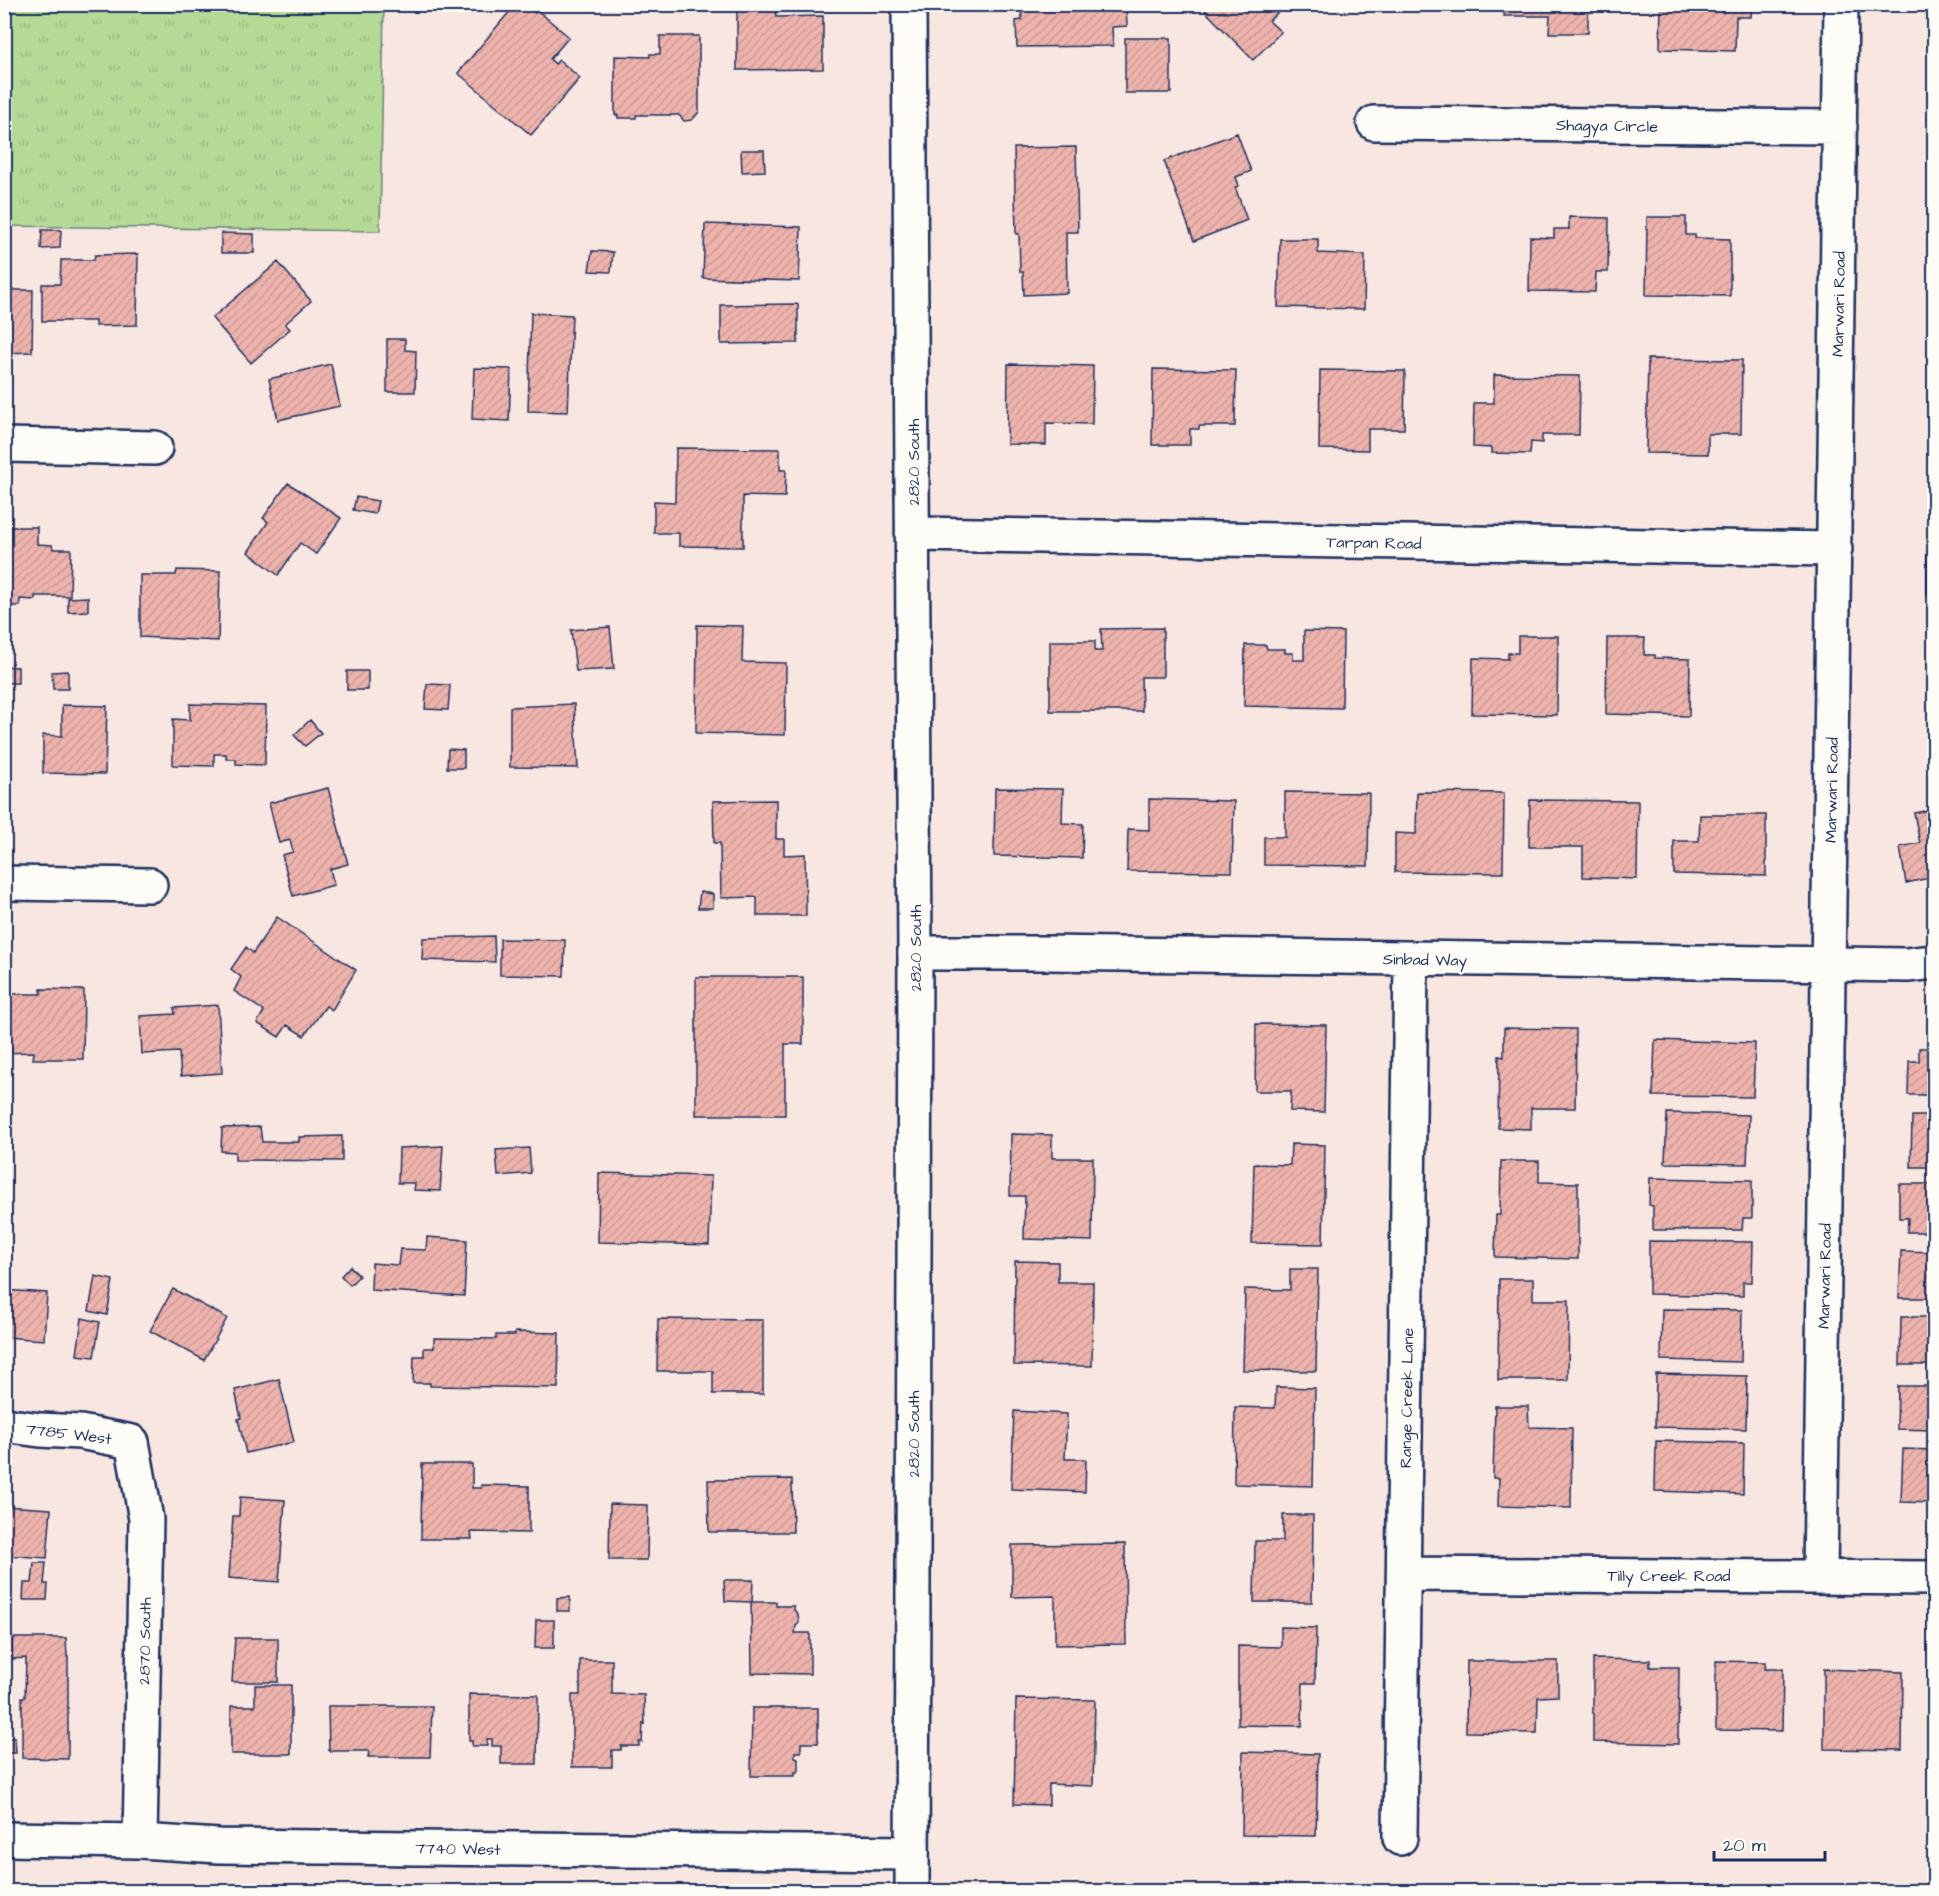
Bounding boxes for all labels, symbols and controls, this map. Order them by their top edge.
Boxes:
street label: Shagya Circle [1556,114,1658,139]
street label: Marwari Road [1827,251,1851,357]
street label: 2820 South [903,418,925,505]
street label: Tarpan Road [1326,531,1422,555]
street label: Marwari Road [1820,737,1844,843]
street label: 2820 South [905,904,927,991]
street label: Sinbad Way [1383,948,1468,973]
street label: Marwari Road [1813,1223,1837,1329]
street label: Range Creek Lane [1395,1327,1420,1468]
street label: 2820 South [903,1390,925,1477]
street label: 7785 West [25,1418,113,1450]
street label: Tilly Creek Road [1607,1565,1731,1588]
street label: 2870 South [133,1597,157,1685]
scale bar [1714,1824,1825,1862]
text: 20 m [1723,1833,1766,1858]
street label: 7740 West [415,1837,501,1861]

